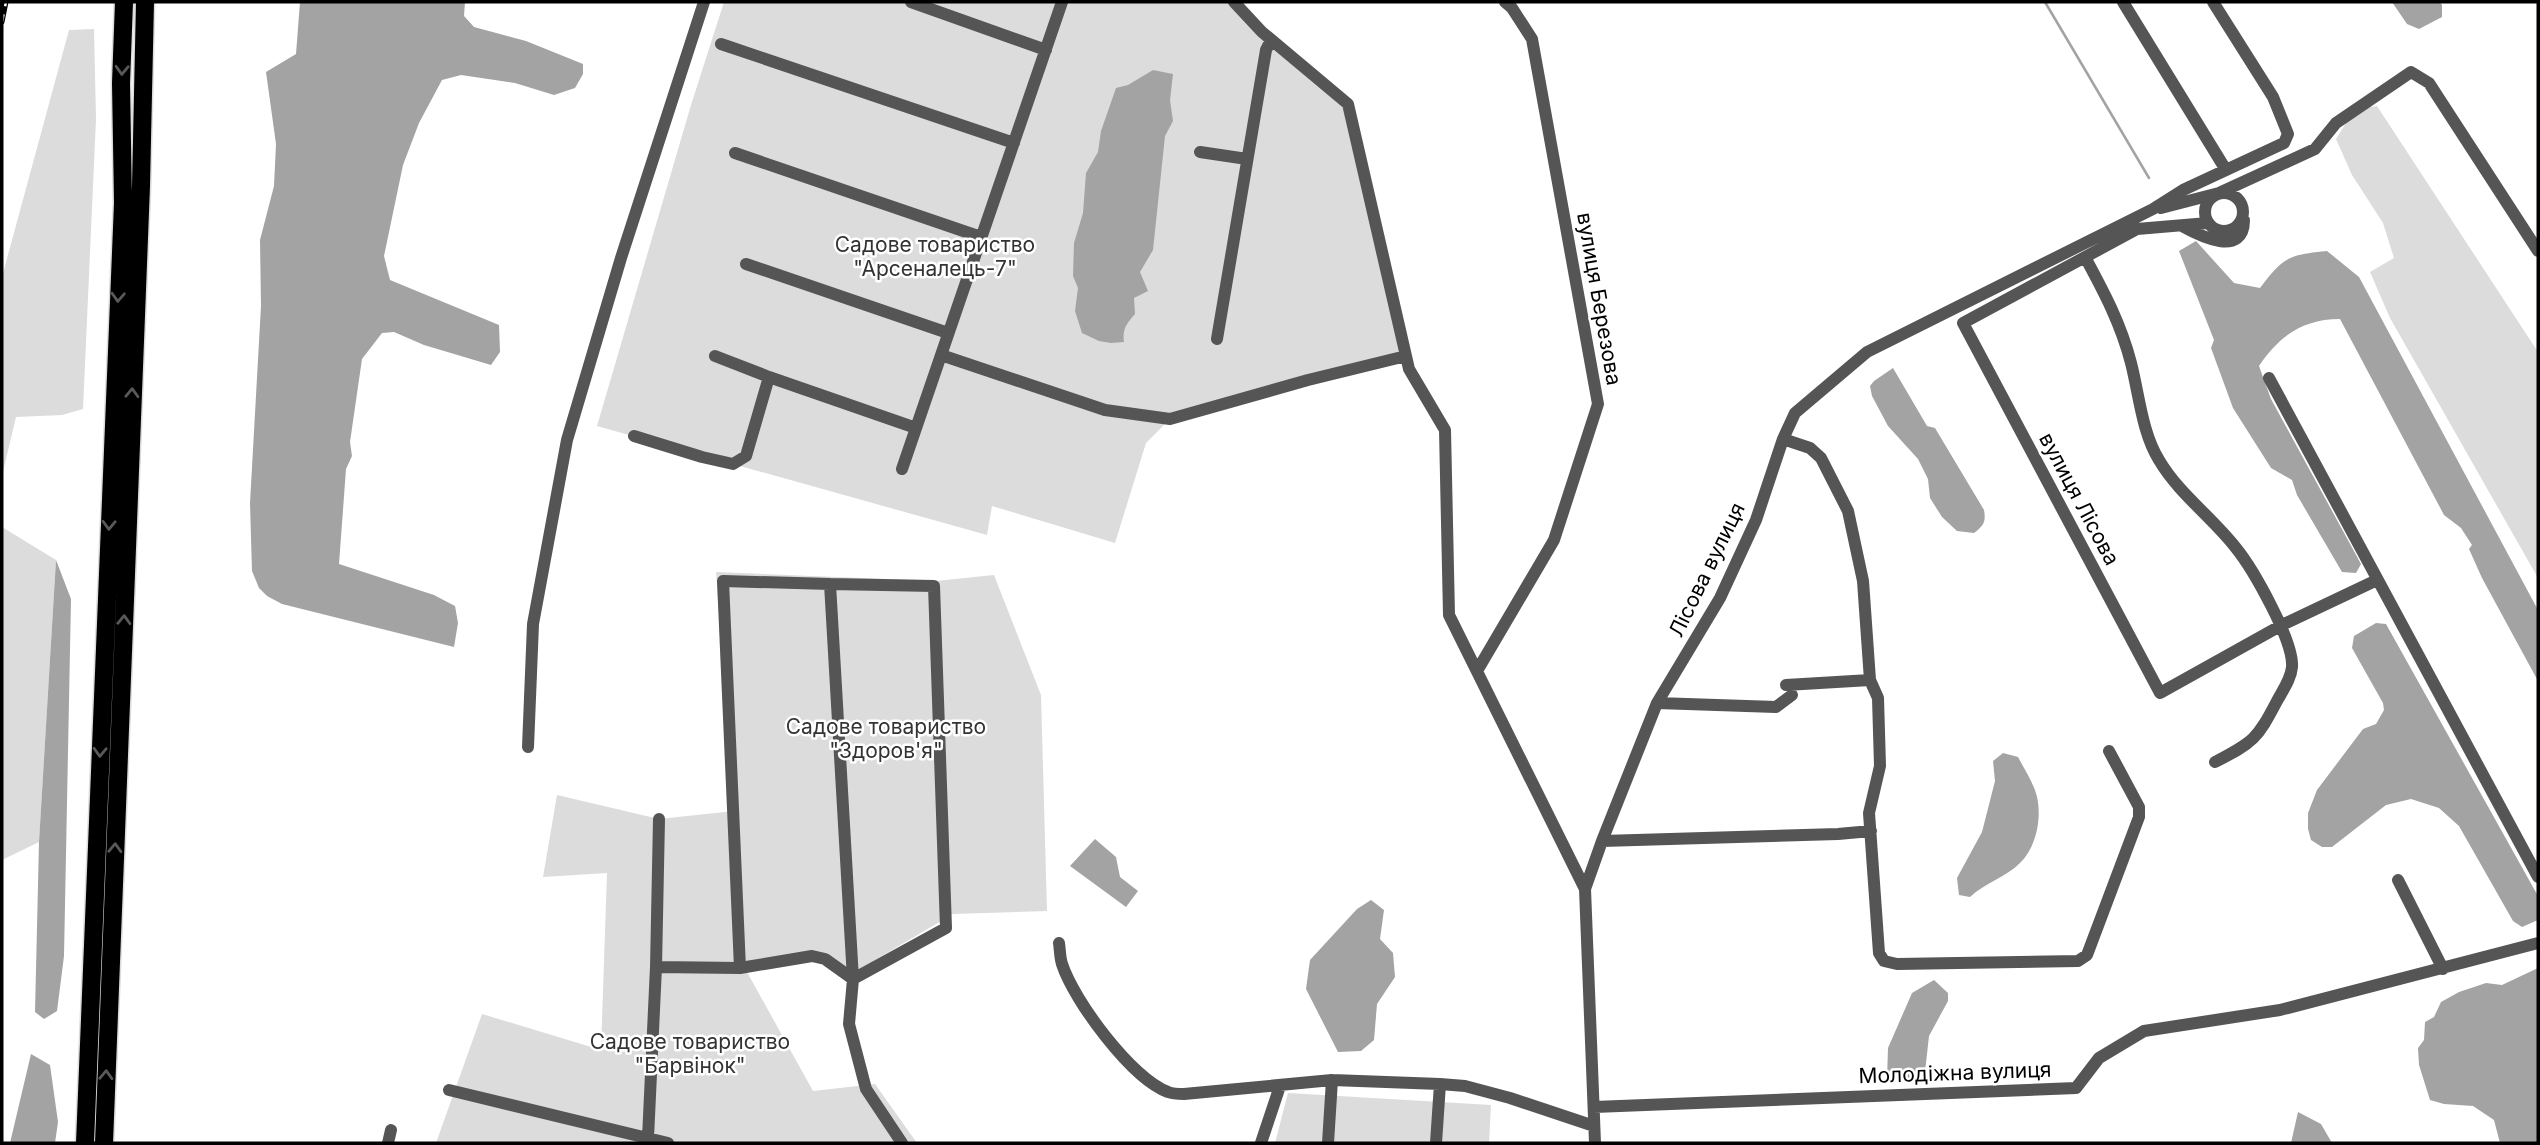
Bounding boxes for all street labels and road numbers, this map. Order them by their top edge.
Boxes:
street label: вулиця Березова [1572,211,1627,387]
street label: вулиця Лісова [2034,428,2125,569]
street label: Лісова вулиця [1663,499,1750,641]
street label: Молодіжна вулиця [1858,1057,2052,1088]

